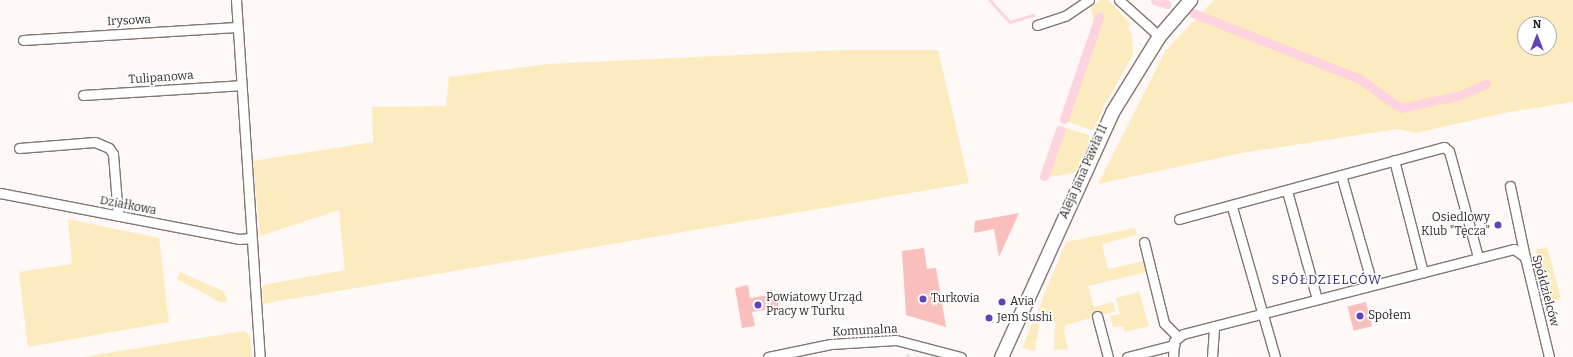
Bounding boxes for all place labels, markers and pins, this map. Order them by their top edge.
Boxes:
place label: Osiedlowy Klub "Tęcza" [1421,211,1490,239]
marker: Osiedlowy Klub "Tęcza" [1493,220,1503,230]
place label: Powiatowy Urząd Pracy w Turku [766,291,862,319]
place label: Turkovia [931,292,980,306]
marker: Turkovia [918,294,928,304]
place label: Avia [1010,295,1034,309]
marker: Avia [997,297,1007,307]
marker: Powiatowy Urząd Pracy w Turku [753,300,763,310]
place label: Społem [1368,309,1411,323]
place label: Jem Sushi [997,311,1052,325]
marker: Społem [1355,311,1365,321]
marker: Jem Sushi [984,313,994,323]

